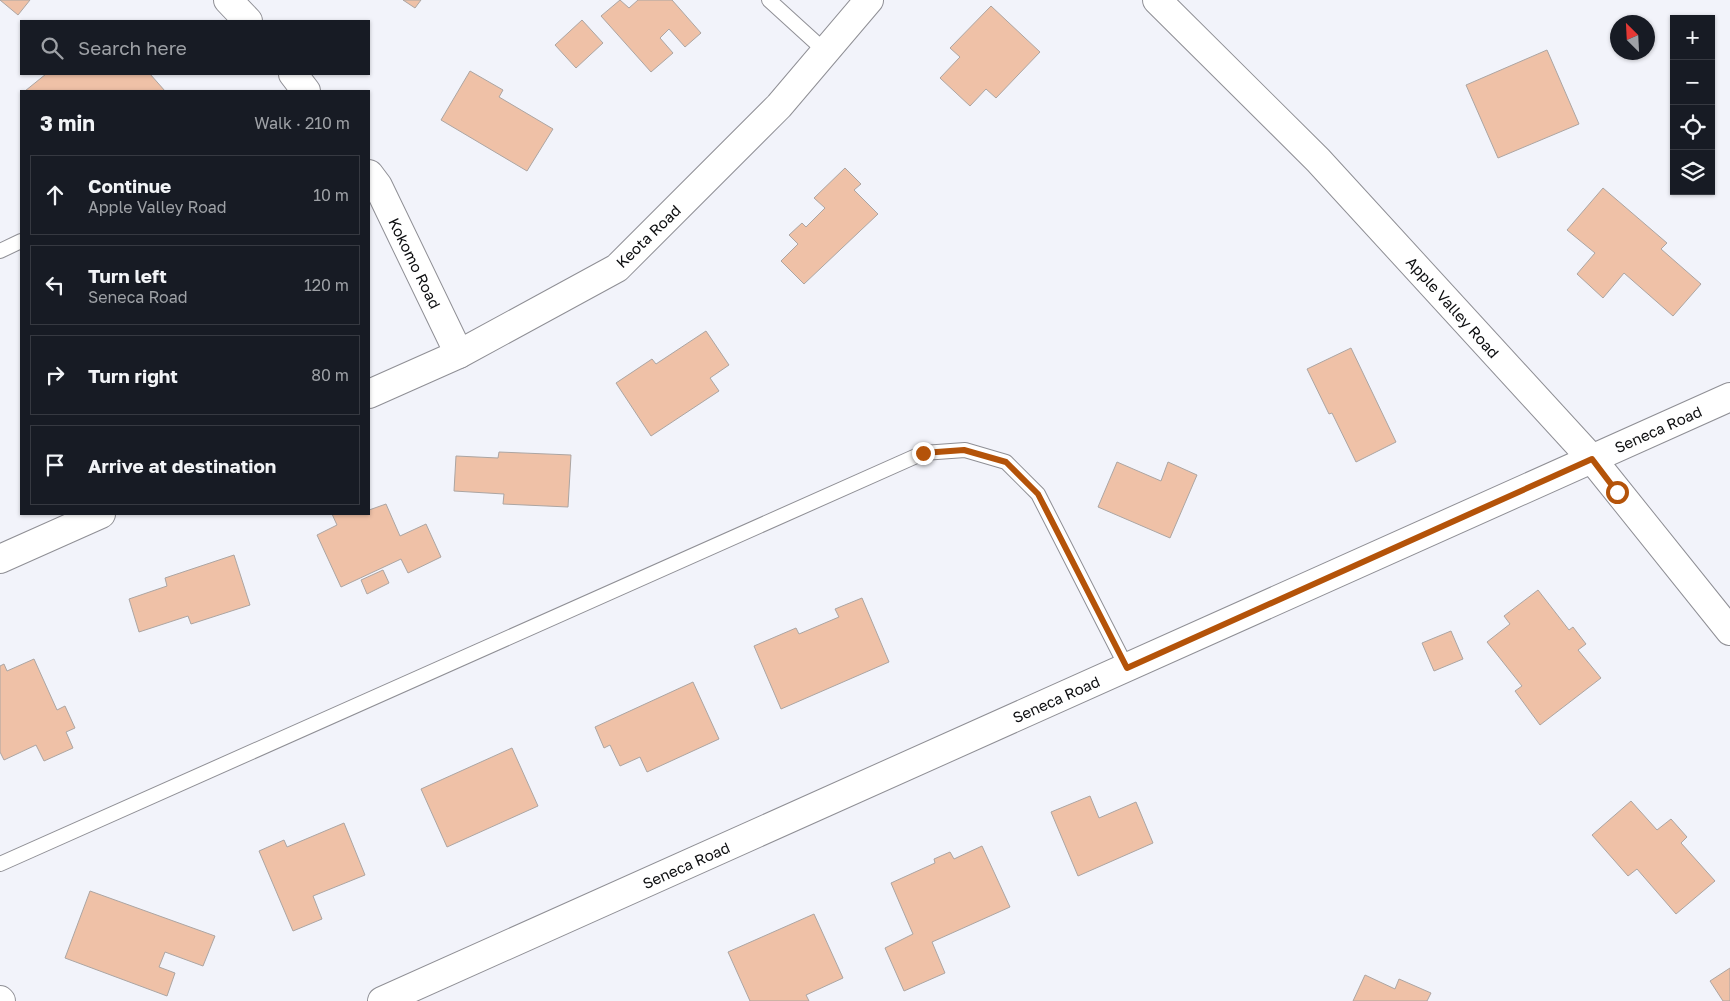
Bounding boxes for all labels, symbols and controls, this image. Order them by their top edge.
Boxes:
north arrow [1610,15,1655,60]
map controls [1670,15,1715,195]
button: + [1670,15,1715,60]
search box [20,20,370,75]
icon: search [38,34,66,62]
text: Search here [78,36,187,59]
button: − [1670,60,1715,105]
button: locate [1670,105,1715,150]
text: 3 min [40,110,95,136]
text: Walk · 210 m [254,113,350,133]
button: layers [1670,150,1715,195]
text: Continue [88,174,171,197]
icon: ahead [41,181,69,209]
text: 10 m [313,185,349,205]
text: Apple Valley Road [88,197,227,217]
street label: Keota Road [612,201,684,271]
street label: Kokomo Road [385,215,445,311]
street label: Apple Valley Road [1403,253,1503,361]
text: Turn left [88,264,167,287]
icon: left [41,271,69,299]
text: 120 m [304,275,349,295]
text: Seneca Road [88,287,188,307]
icon: right [41,361,69,389]
text: Turn right [88,364,178,387]
text: 80 m [311,365,349,385]
street label: Seneca Road [1612,402,1704,456]
route end [912,442,935,465]
icon: arrive [41,451,69,479]
text: Arrive at destination [88,454,276,477]
route start [1606,481,1629,504]
street label: Seneca Road [1010,672,1102,726]
street label: Seneca Road [640,838,732,892]

